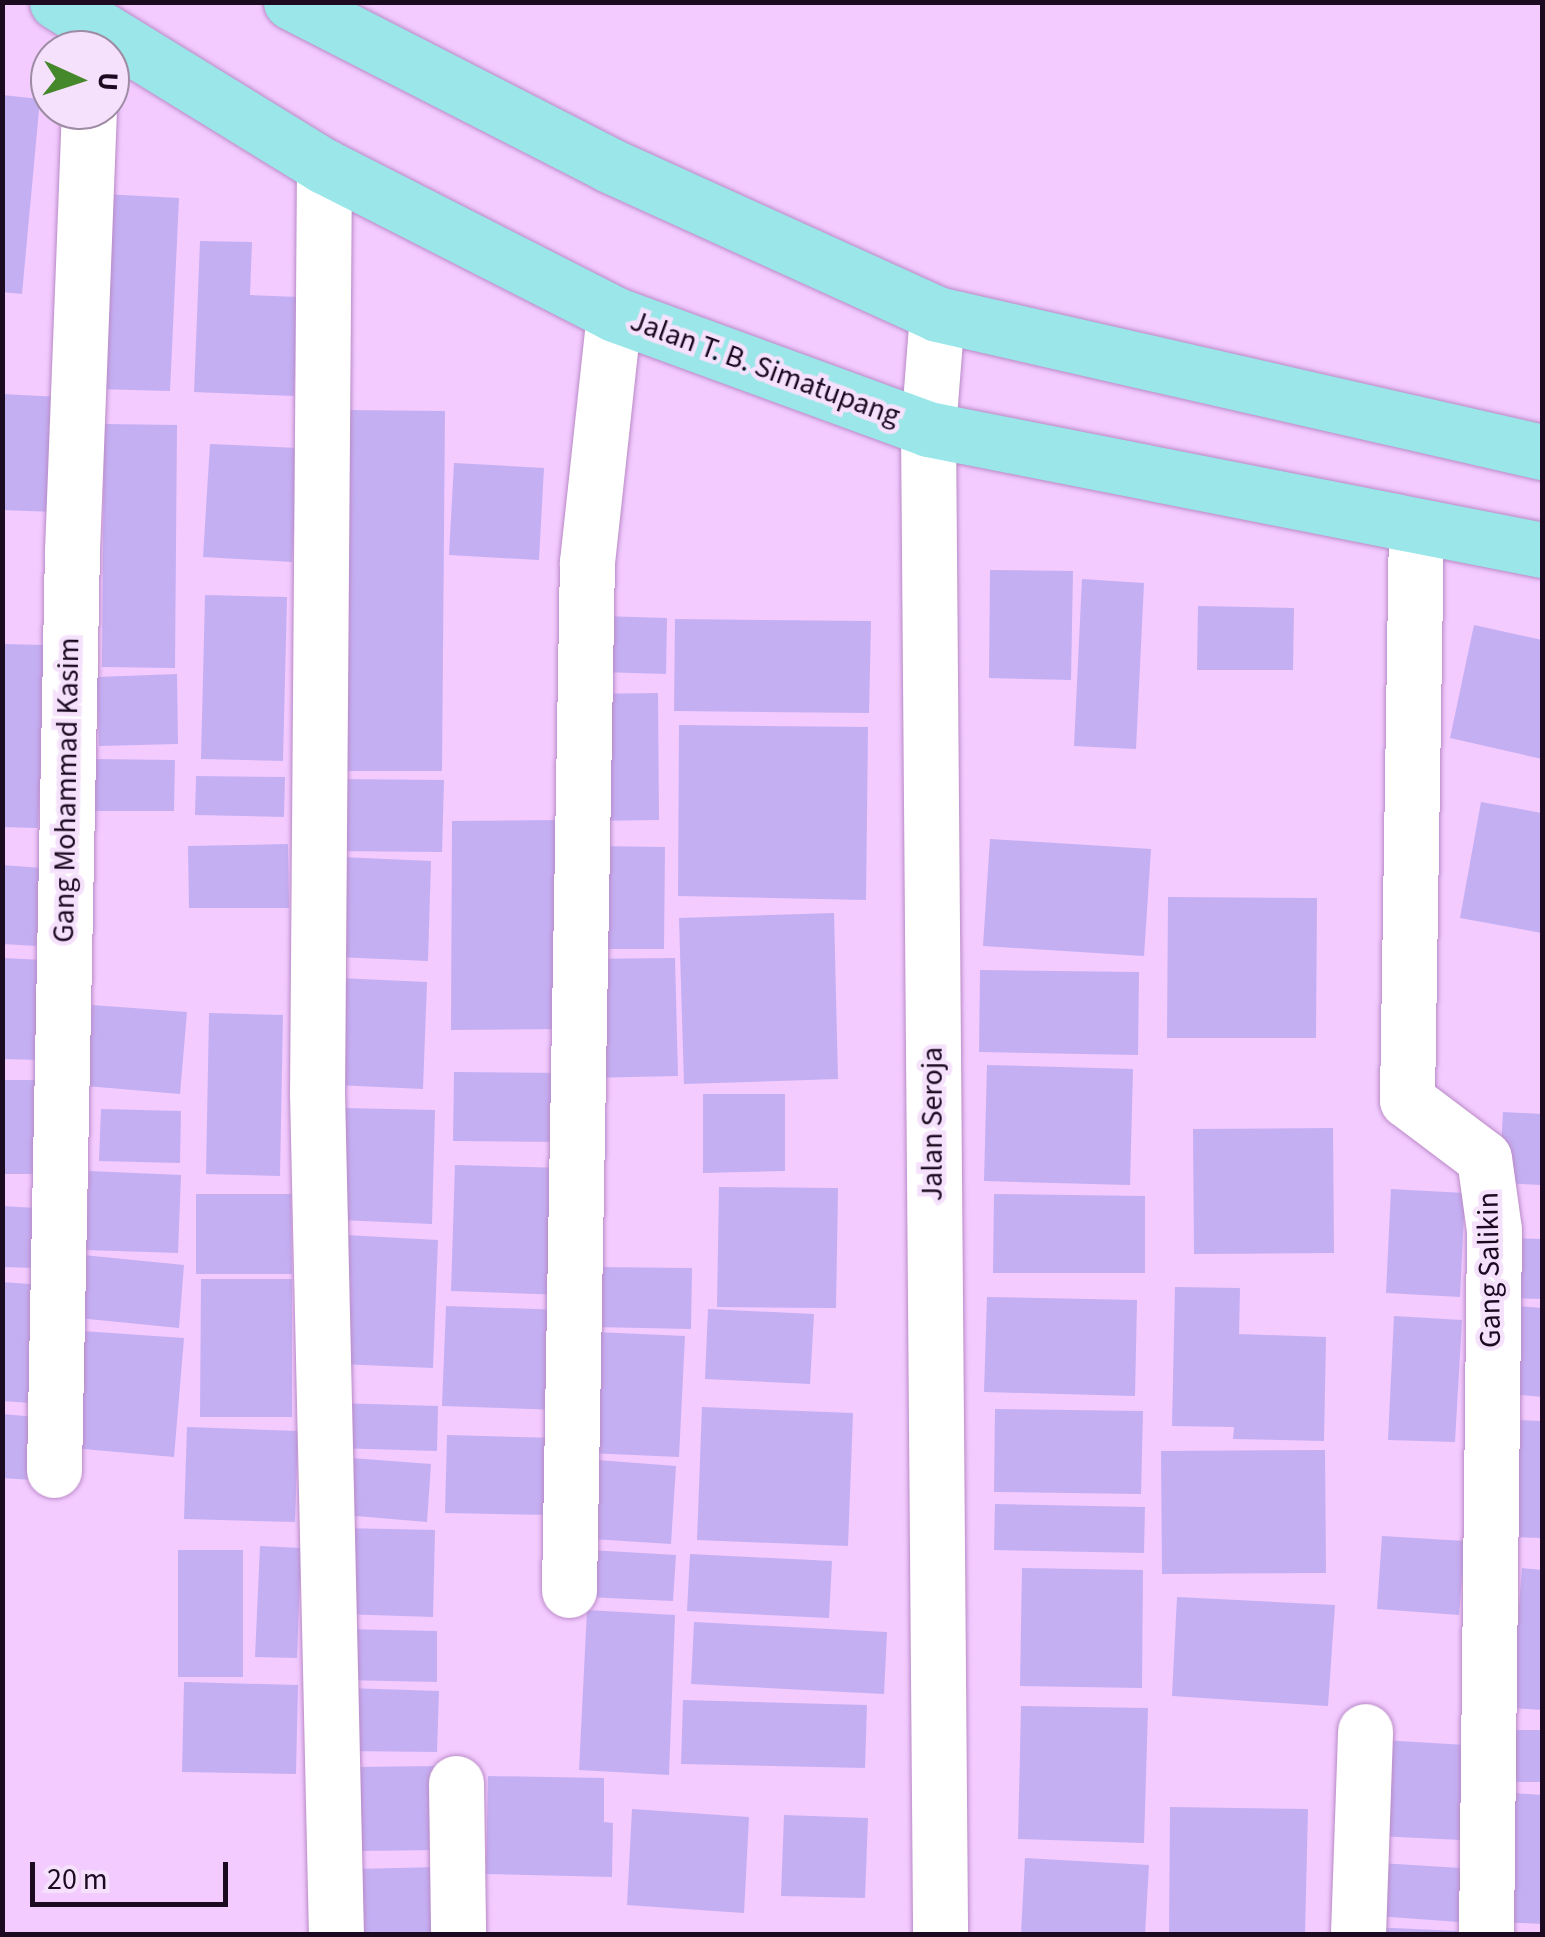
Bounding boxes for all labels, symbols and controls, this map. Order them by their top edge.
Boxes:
north arrow [30,30,130,130]
text: U [88,71,128,92]
street label: Jalan T. B. Simatupang [625,303,905,435]
street label: Gang Mohammad Kasim [46,637,88,943]
street label: Jalan Seroja [915,1047,951,1201]
street label: Gang Salikin [1471,1192,1509,1348]
scale bar [35,1842,232,1904]
text: 20 m [47,1858,108,1901]

